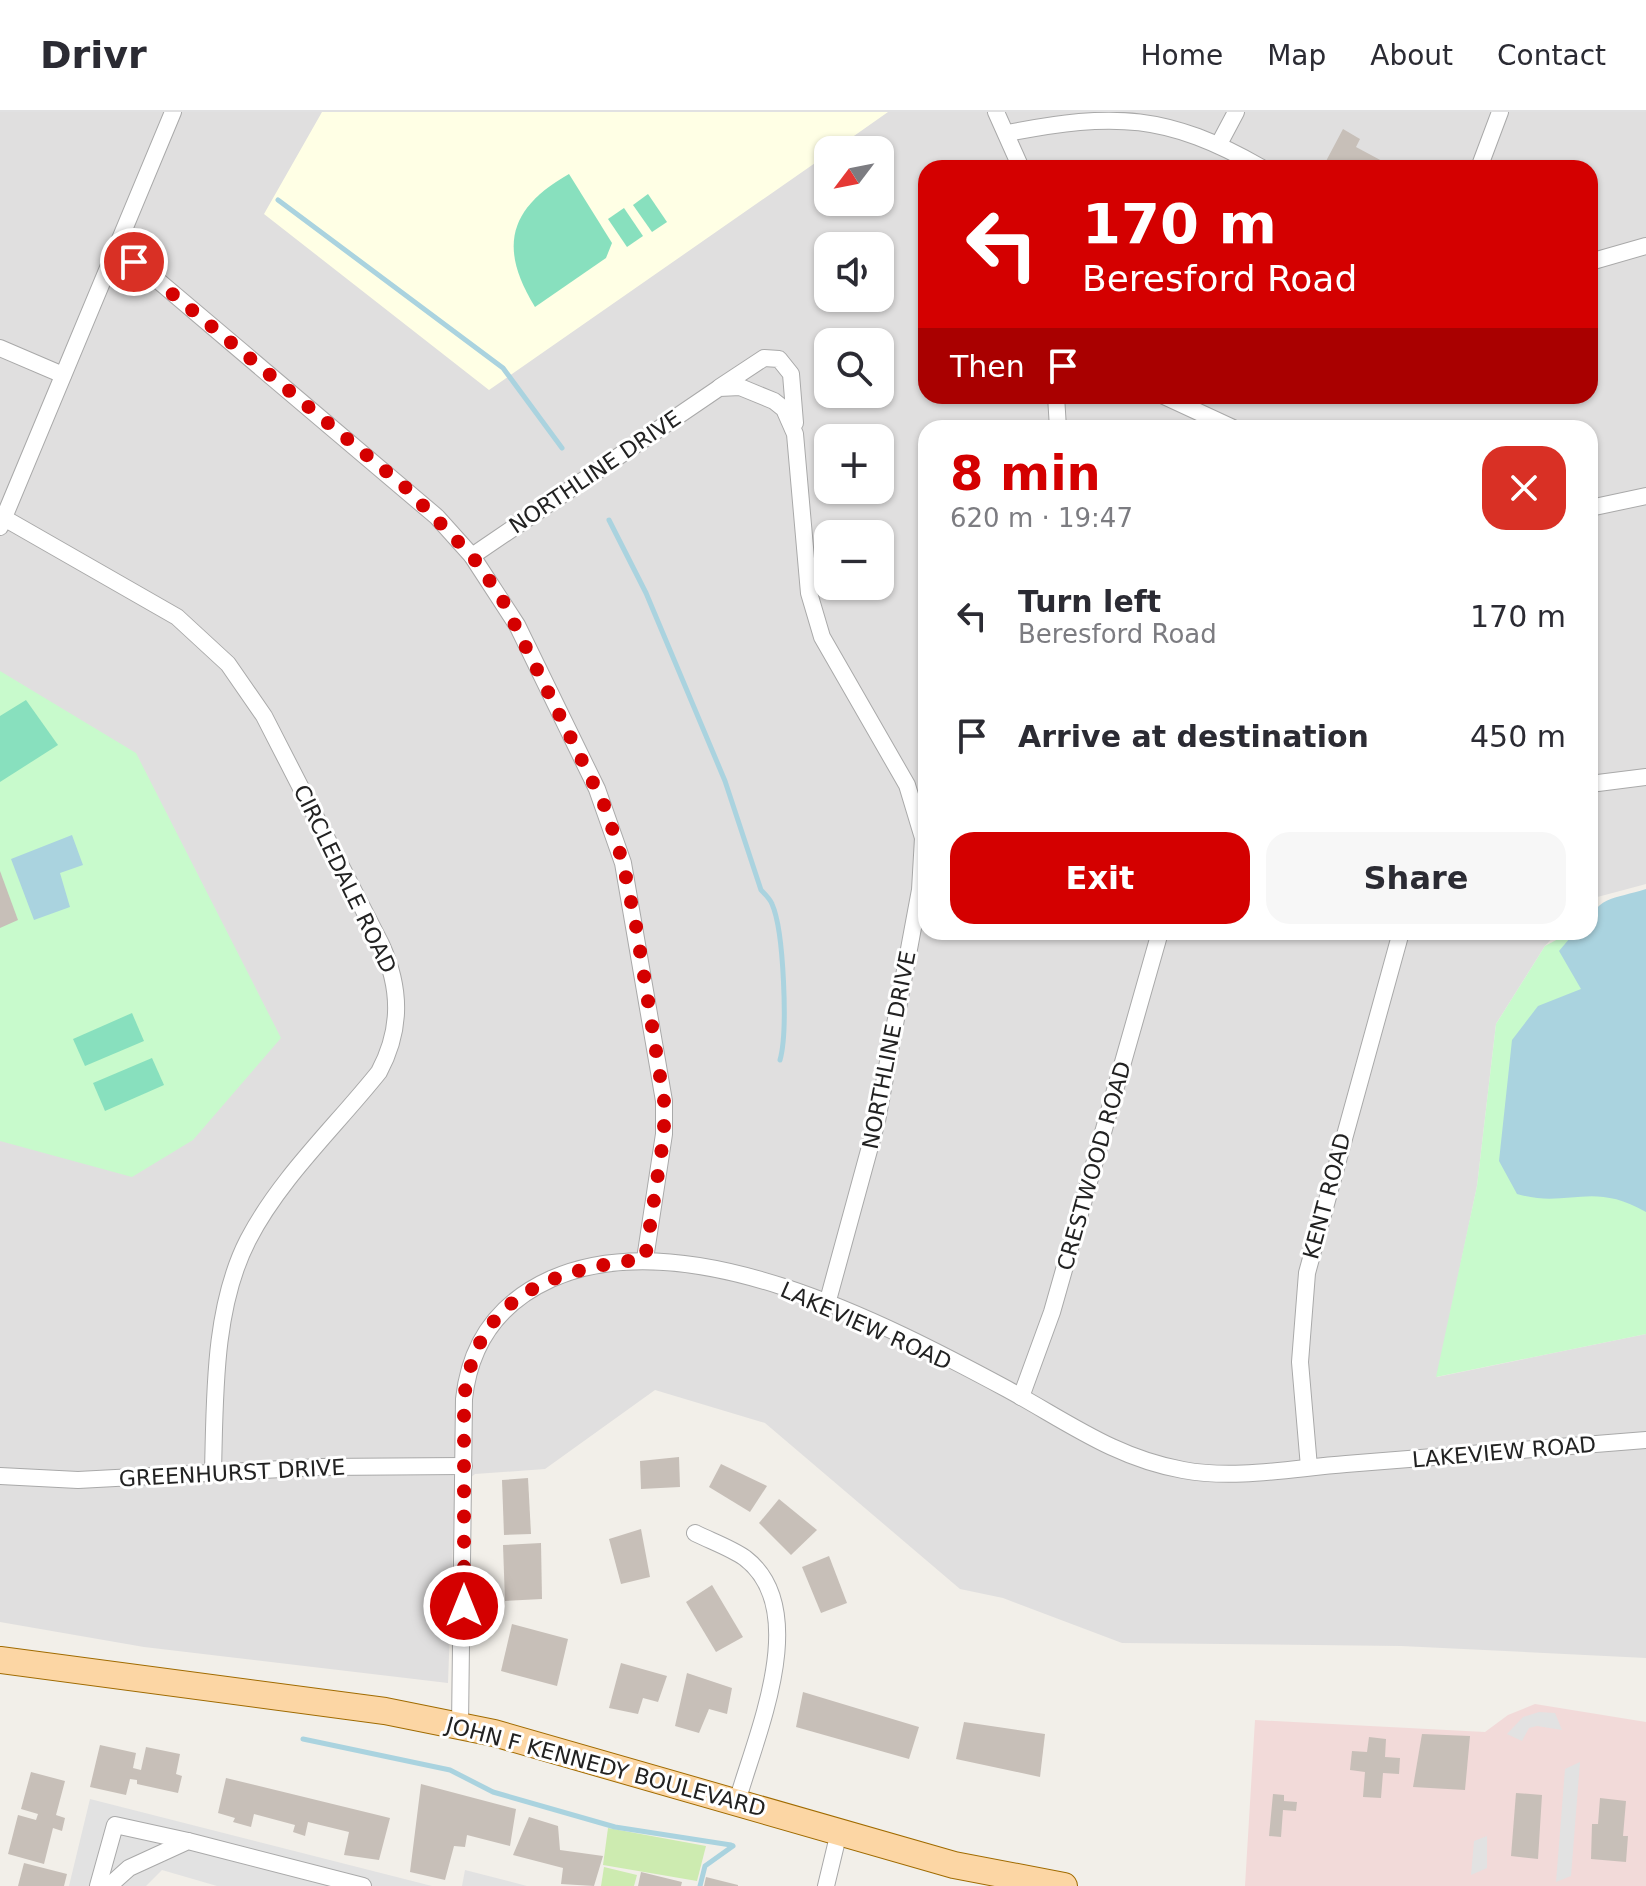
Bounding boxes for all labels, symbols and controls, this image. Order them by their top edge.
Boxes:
text: Drivr [40,33,147,77]
text: Home [1140,39,1223,72]
text: Map [1267,39,1326,72]
text: About [1370,39,1453,72]
text: Contact [1497,39,1606,72]
north arrow [814,136,894,216]
map controls [814,136,894,600]
text: 170 m [1082,191,1277,256]
icon: left [950,192,1054,296]
pin [100,228,168,296]
button: sound [814,232,894,312]
icon: arrive [112,240,156,284]
text: Beresford Road [1082,258,1357,299]
button: search [814,328,894,408]
icon: arrive [1041,344,1085,388]
text: Then [950,349,1025,384]
street label: NORTHLINE DRIVE [505,405,685,539]
button: + [814,424,894,504]
text: 8 min [950,445,1101,501]
button: close [1482,446,1566,530]
text: 620 m · 19:47 [950,503,1133,533]
button: − [814,520,894,600]
text: Turn left [1018,584,1161,619]
icon: left [950,594,994,638]
text: 170 m [1470,599,1566,634]
text: Beresford Road [1018,619,1217,649]
icon: arrive [950,714,994,758]
text: Arrive at destination [1018,719,1369,754]
text: 450 m [1470,719,1566,754]
street label: CIRCLEDALE ROAD [288,781,402,977]
button: Exit [950,832,1250,924]
button: Share [1266,832,1566,924]
street label: NORTHLINE DRIVE [858,949,920,1151]
street label: CRESTWOOD ROAD [1052,1059,1136,1273]
street label: KENT ROAD [1298,1130,1356,1262]
street label: LAKEVIEW ROAD [777,1277,955,1375]
street label: LAKEVIEW ROAD [1411,1432,1597,1472]
street label: GREENHURST DRIVE [118,1455,346,1491]
position arrow [422,1564,506,1648]
street label: JOHN F KENNEDY BOULEVARD [441,1712,769,1822]

